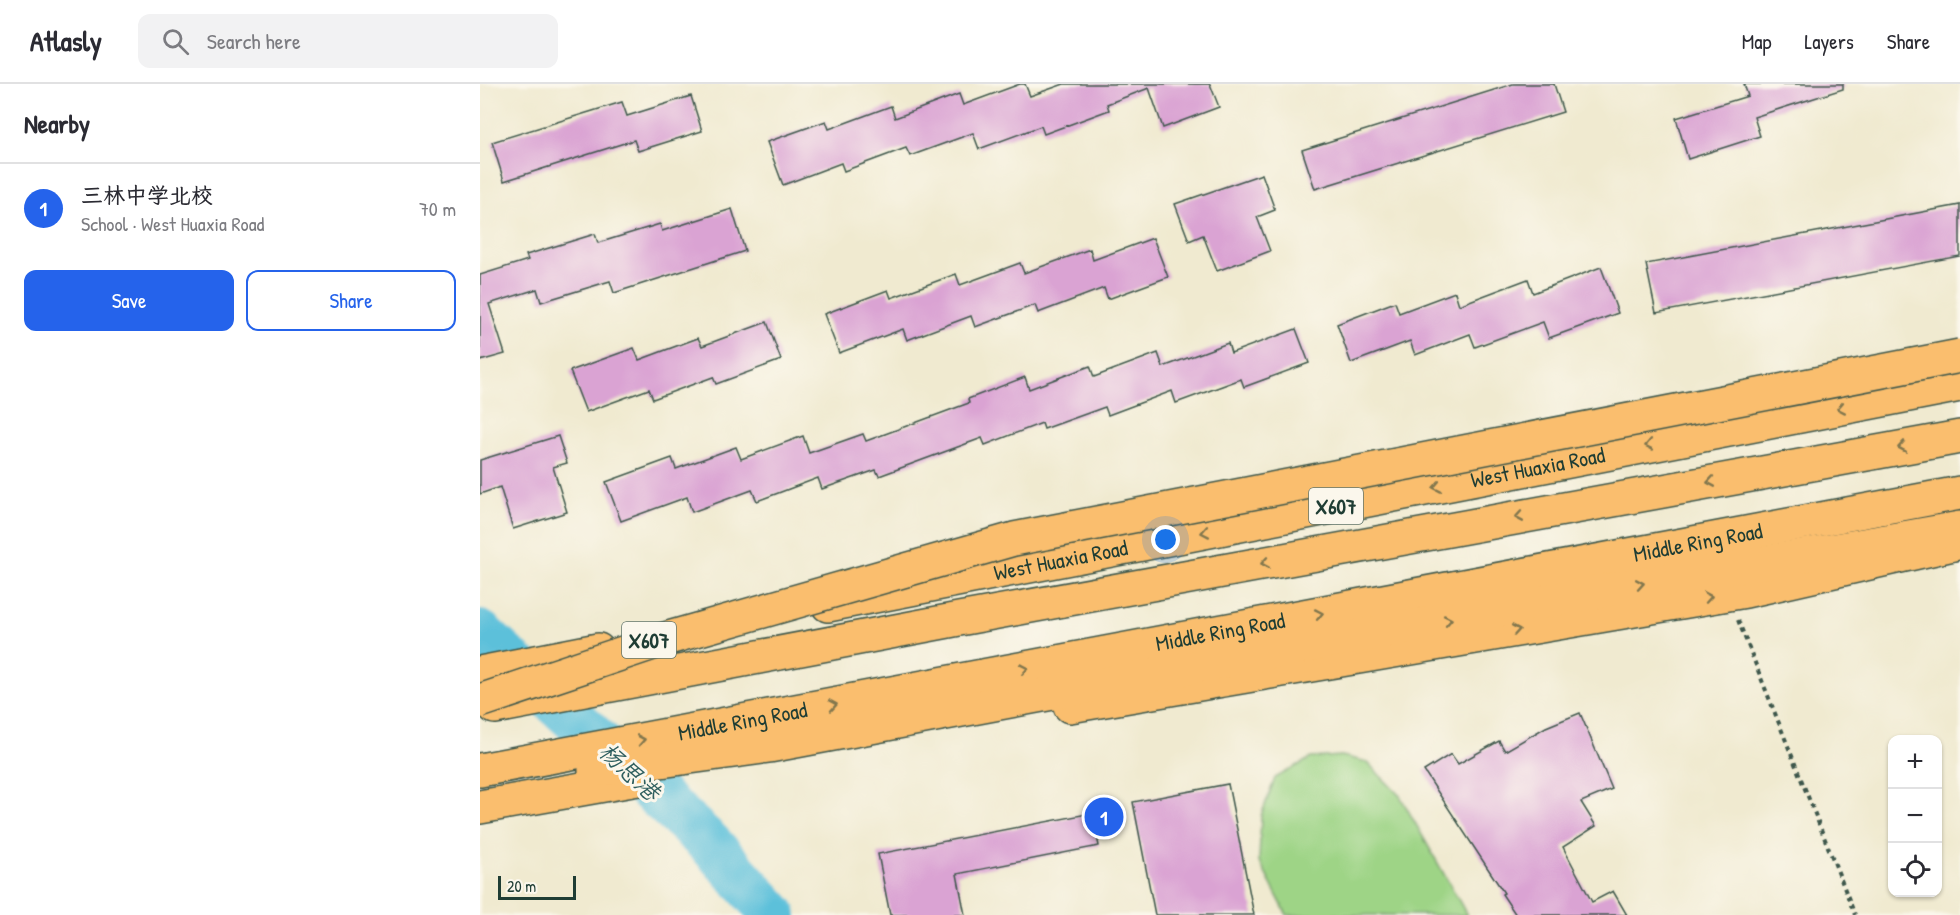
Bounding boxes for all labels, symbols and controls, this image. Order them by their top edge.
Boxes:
search box [138,14,558,68]
text: Atlasly [30,22,102,60]
icon: search [159,25,192,58]
text: Search here [207,26,301,56]
text: Map [1742,27,1771,56]
text: Layers [1804,27,1854,56]
text: Share [1887,27,1930,56]
text: Nearby [24,106,90,141]
text: 三林中学北校 [81,180,213,210]
text: 1 [40,195,47,222]
text: 70 m [419,195,456,222]
text: School · West Huaxia Road [81,210,264,237]
button: Save [24,270,234,331]
button: Share [246,270,456,331]
one-way arrow [1836,401,1846,414]
one-way arrow [1645,438,1655,451]
street label: West Huaxia Road [1468,439,1608,495]
one-way arrow [1898,440,1908,453]
one-way arrow [1706,475,1716,488]
one-way arrow [1433,480,1443,493]
road number: X607 [1309,488,1363,524]
one-way arrow [1514,510,1524,523]
street label: Middle Ring Road [1631,515,1765,569]
your location [1151,525,1180,554]
one-way arrow [1200,525,1210,538]
street label: West Huaxia Road [991,532,1131,587]
one-way arrow [1260,557,1270,569]
one-way arrow [1634,578,1644,591]
one-way arrow [1703,591,1713,604]
street label: Middle Ring Road [1153,605,1288,658]
one-way arrow [1314,608,1324,621]
one-way arrow [1443,614,1453,627]
road number: X607 [622,622,676,658]
one-way arrow [1510,624,1520,637]
one-way arrow [1019,663,1029,676]
street label: Middle Ring Road [675,694,810,748]
one-way arrow [827,699,837,712]
water label: 杨思港 [593,735,669,809]
one-way arrow [636,735,645,747]
map controls [1888,735,1942,897]
button: + [1888,735,1942,789]
button: − [1888,789,1942,843]
pin: 1 [1084,794,1124,840]
button: locate [1888,843,1942,897]
scale bar [498,873,576,900]
text: 20 m [507,875,536,897]

